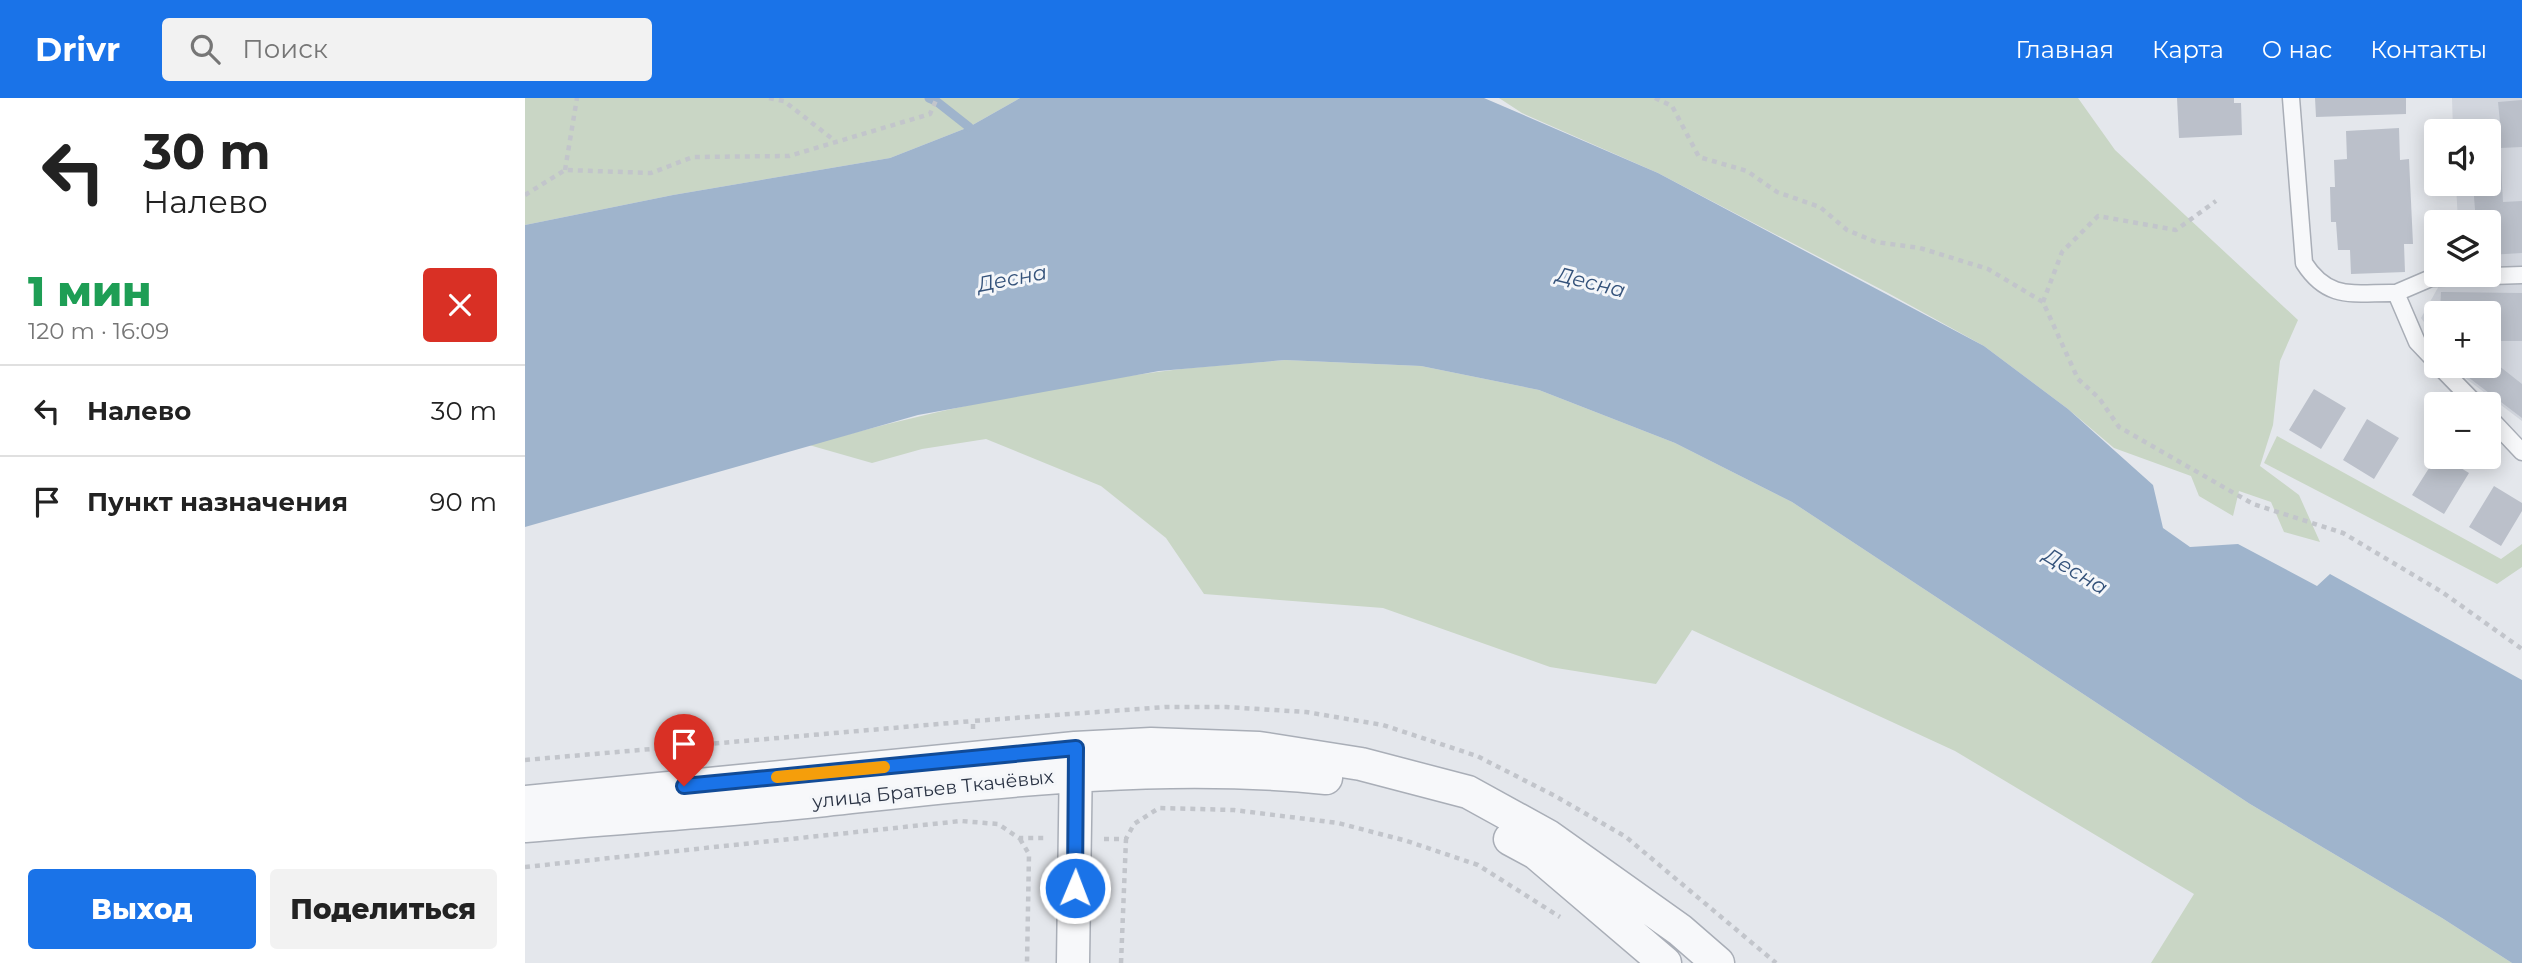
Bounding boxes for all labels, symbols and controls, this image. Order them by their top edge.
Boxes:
search box [162,18,652,81]
text: Drivr [35,29,120,69]
icon: search [186,30,224,68]
text: Поиск [242,33,328,65]
text: Главная [2016,35,2114,64]
text: Карта [2152,35,2224,64]
text: О нас [2262,35,2332,64]
text: Контакты [2370,35,2487,64]
map controls [2424,119,2501,469]
button: sound [2424,119,2501,196]
text: 30 m [143,122,271,181]
icon: left [28,126,119,217]
text: Налево [143,182,268,221]
button: layers [2424,210,2501,287]
water label: Десна [973,259,1049,297]
water label: Десна [1552,261,1628,303]
text: 1 мин [28,265,152,317]
button: close [423,268,497,342]
button: + [2424,301,2501,378]
text: 120 m · 16:09 [28,317,169,345]
icon: left [28,392,66,430]
button: − [2424,392,2501,469]
text: Налево [87,395,191,427]
text: 30 m [431,395,497,427]
icon: arrive [28,483,66,521]
text: Пункт назначения [87,486,348,518]
text: 90 m [430,486,497,518]
water label: Десна [2038,541,2113,600]
pin [654,714,714,786]
icon: arrive [665,725,703,763]
street label: улица Братьев Ткачёвых [810,765,1055,813]
position arrow [1038,851,1112,925]
button: Выход [28,869,256,949]
button: Поделиться [270,869,497,949]

